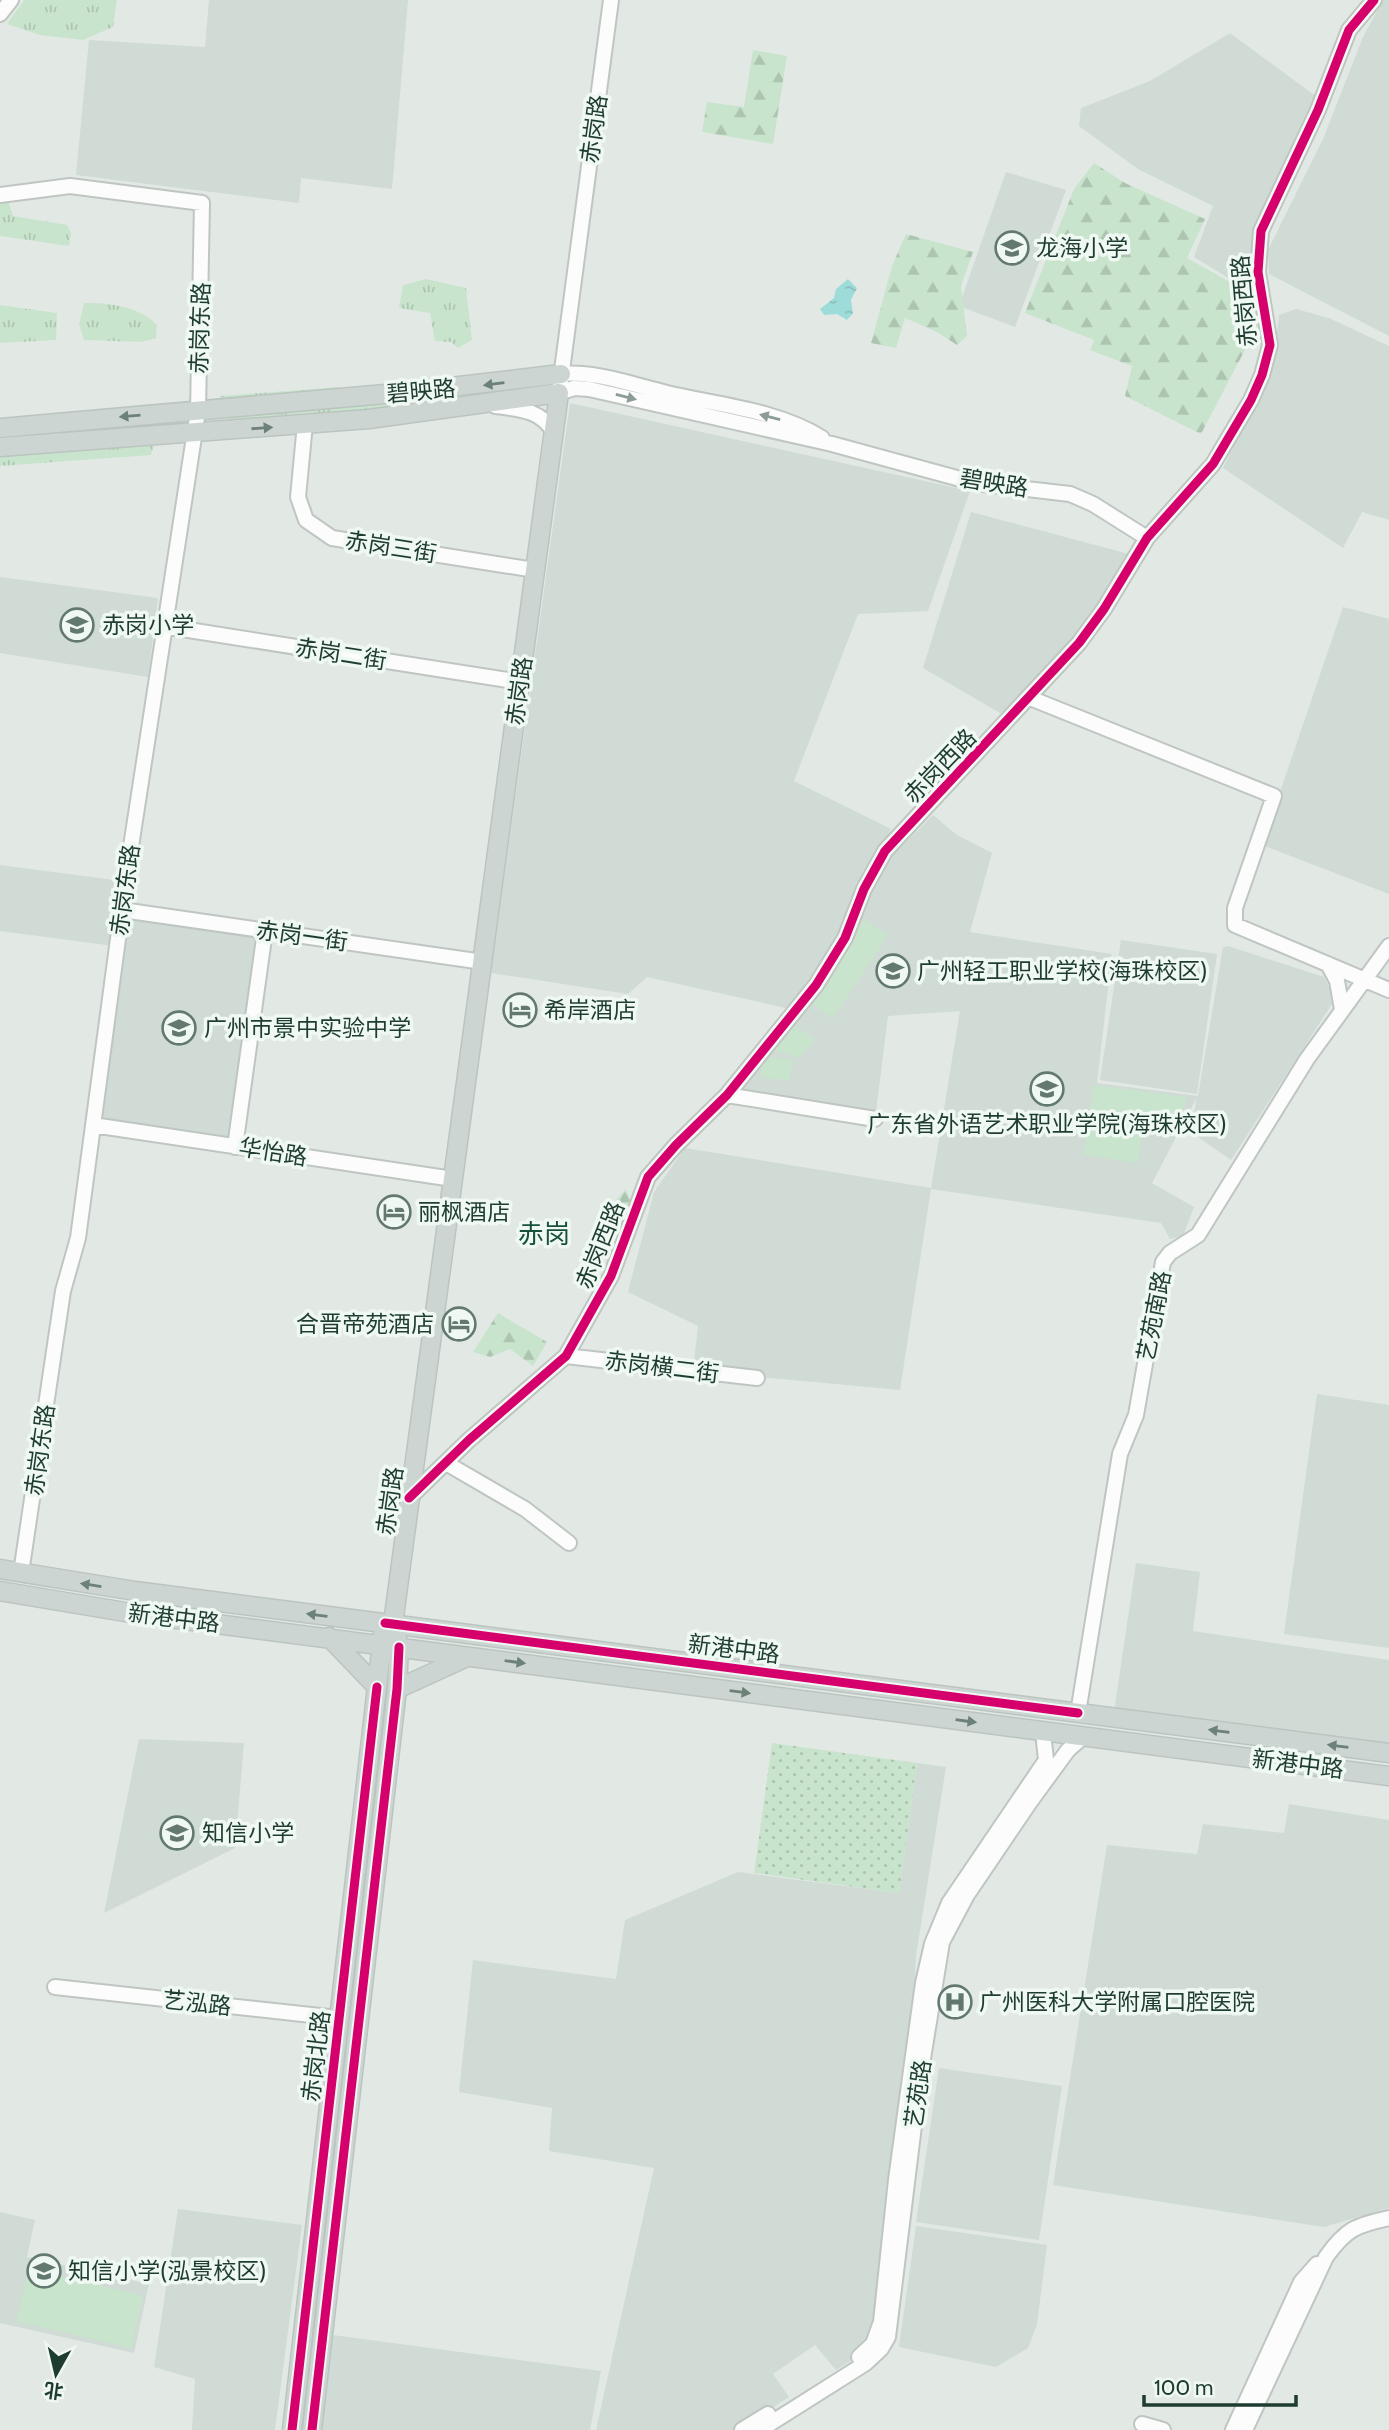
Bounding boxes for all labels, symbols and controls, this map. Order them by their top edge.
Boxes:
street label: 赤岗路 [575,93,613,165]
school or university icon: 龙海小学 [993,229,1031,267]
place label: 龙海小学 [1036,234,1128,262]
street label: 赤岗西路 [1226,254,1262,348]
street label: 赤岗东路 [184,282,216,374]
street label: 碧映路 [385,374,457,408]
one-way arrow [483,378,505,389]
one-way arrow [615,392,637,403]
one-way arrow [118,411,140,422]
one-way arrow [759,411,781,422]
one-way arrow [251,422,273,433]
street label: 碧映路 [958,464,1030,502]
street label: 赤岗三街 [343,526,439,568]
school or university icon: 赤岗小学 [58,606,96,644]
place label: 赤岗小学 [102,611,194,639]
street label: 赤岗二街 [293,633,389,675]
street label: 赤岗路 [500,655,538,727]
street label: 赤岗西路 [898,723,982,809]
street label: 赤岗东路 [105,842,145,938]
street label: 赤岗一街 [254,916,350,956]
school or university icon: 广州轻工职业学校(海珠校区) [874,952,912,990]
place label: 广州轻工职业学校(海珠校区) [917,957,1207,985]
hotel icon: 希岸酒店 [501,991,539,1029]
place label: 希岸酒店 [544,996,636,1024]
school or university icon: 广州市景中实验中学 [160,1009,198,1047]
place label: 广州市景中实验中学 [204,1014,411,1042]
school or university icon: 广东省外语艺术职业学院(海珠校区) [1028,1070,1066,1108]
place label: 广东省外语艺术职业学院(海珠校区) [867,1110,1227,1138]
street label: 华怡路 [237,1133,309,1171]
hotel icon: 丽枫酒店 [375,1193,413,1231]
street label: 赤岗西路 [570,1197,630,1293]
place label: 丽枫酒店 [418,1198,510,1226]
district label: 赤岗 [518,1218,570,1250]
street label: 艺苑南路 [1131,1268,1177,1364]
hotel icon: 合晋帝苑酒店 [440,1305,478,1343]
place label: 合晋帝苑酒店 [296,1310,434,1338]
street label: 赤岗横二街 [603,1346,721,1388]
street label: 赤岗东路 [20,1402,60,1498]
street label: 赤岗路 [371,1465,409,1537]
one-way arrow [80,1579,102,1590]
street label: 新港中路 [127,1598,221,1638]
one-way arrow [306,1609,328,1620]
street label: 新港中路 [687,1629,781,1669]
one-way arrow [504,1657,526,1668]
one-way arrow [730,1686,752,1697]
one-way arrow [955,1716,977,1727]
one-way arrow [1208,1726,1230,1737]
one-way arrow [1327,1741,1349,1752]
street label: 新港中路 [1251,1744,1345,1784]
school or university icon: 知信小学 [158,1814,196,1852]
place label: 知信小学 [202,1819,294,1847]
hospital icon: 广州医科大学附属口腔医院 [936,1983,974,2021]
street label: 艺泓路 [161,1985,233,2021]
place label: 广州医科大学附属口腔医院 [979,1988,1255,2016]
street label: 赤岗北路 [296,2009,336,2103]
street label: 艺苑路 [899,2058,937,2130]
school or university icon: 知信小学(泓景校区) [25,2252,63,2290]
place label: 知信小学(泓景校区) [68,2257,266,2285]
north arrow [21,2339,91,2409]
scale bar [1144,2364,1296,2408]
text: 100 m [1154,2375,1213,2400]
text: 北 [43,2378,65,2403]

